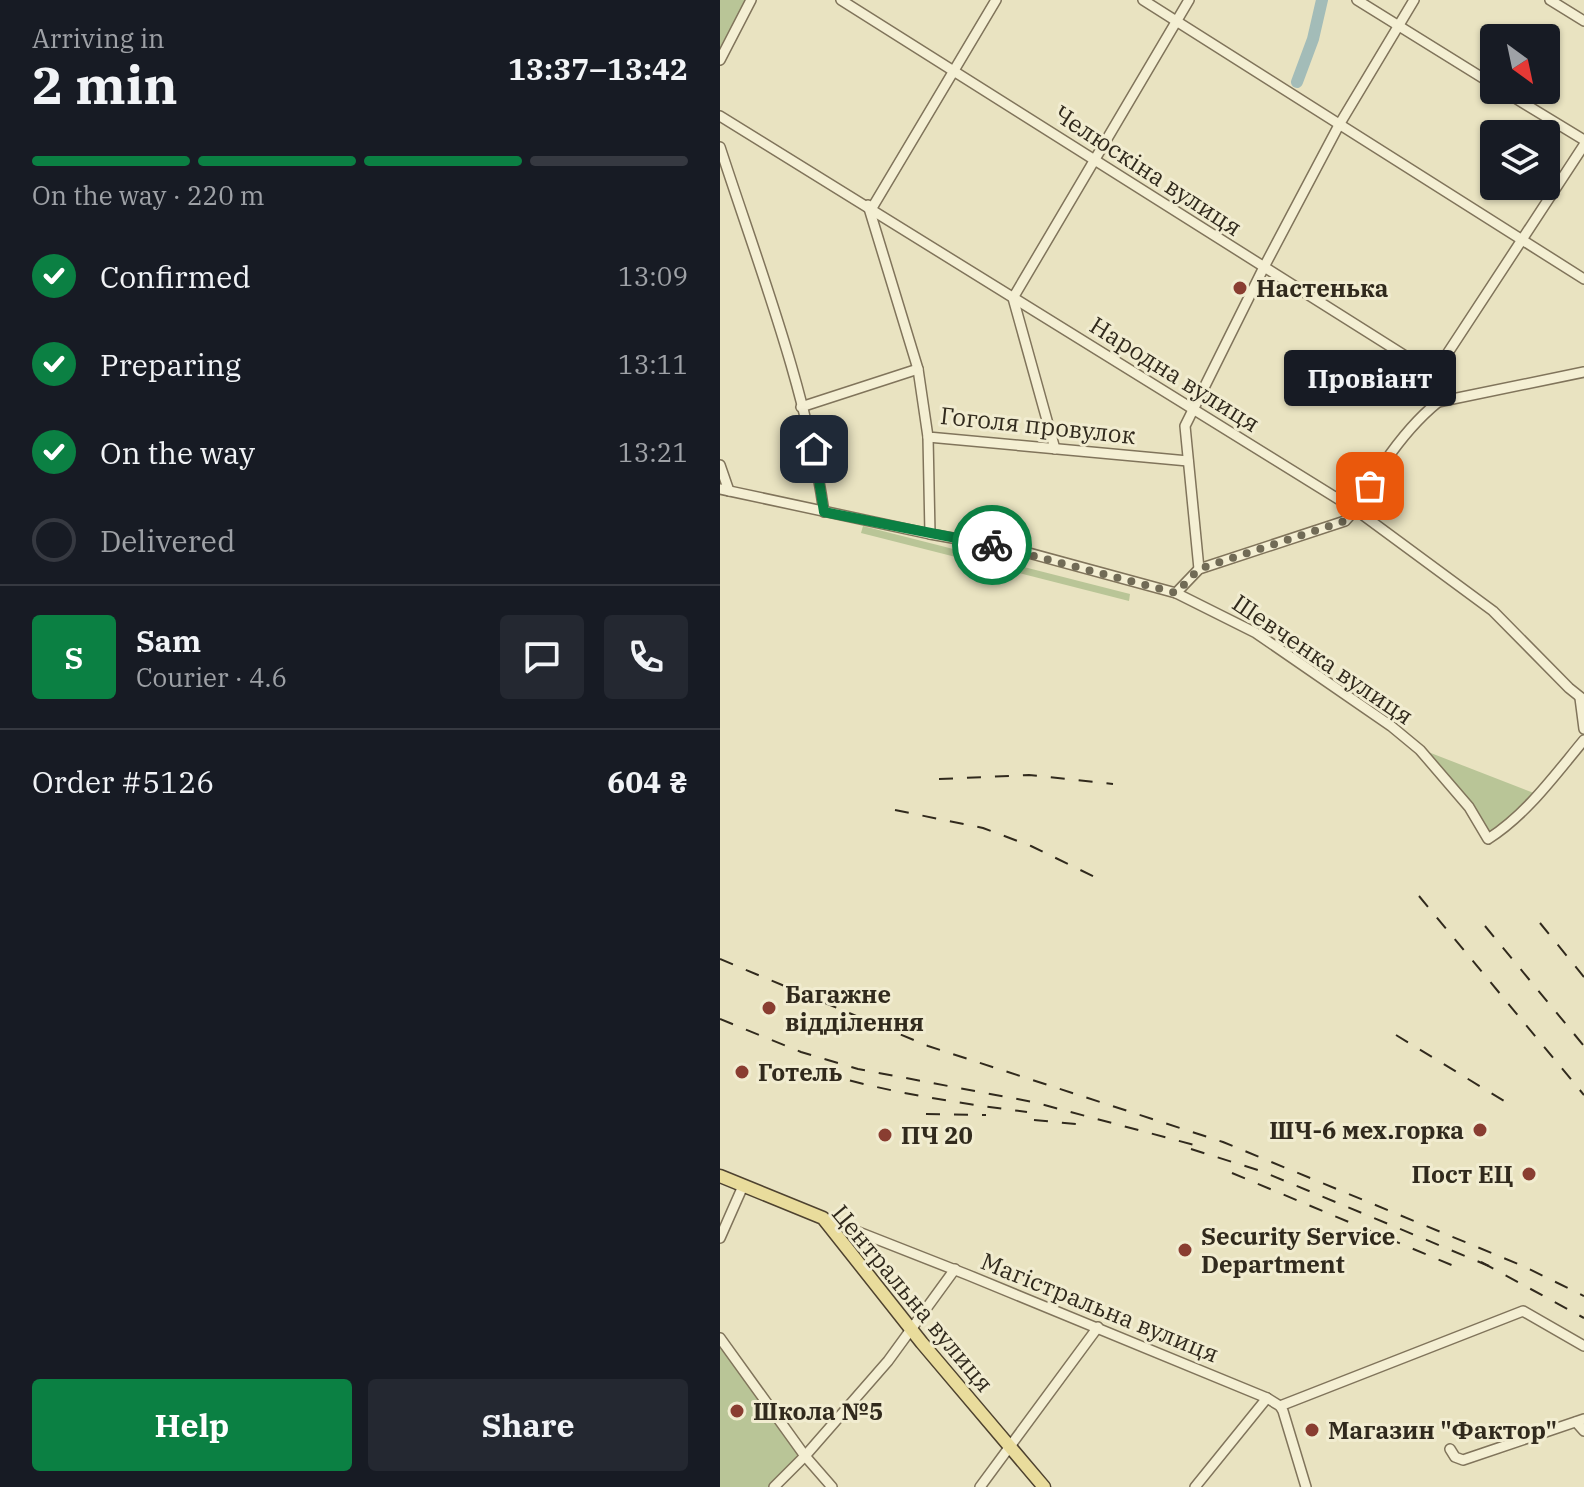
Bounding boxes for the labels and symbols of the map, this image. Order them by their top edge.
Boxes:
north arrow [1480,24,1560,104]
street label: Челюскіна вулиця [1048,97,1248,243]
place label: Настенька [1256,272,1389,304]
marker: Настенька [1231,279,1249,297]
street label: Народна вулиця [1084,309,1266,439]
callout: Провіант [1284,350,1456,406]
street label: Гоголя провулок [939,399,1137,451]
pin [780,415,848,483]
pin [1336,452,1404,520]
courier [952,505,1032,585]
street label: Шевченка вулиця [1226,587,1420,731]
place label: Багажне відділення [785,978,924,1038]
marker: Багажне відділення [760,999,778,1017]
place label: Готель [758,1056,842,1088]
marker: Готель [733,1063,751,1081]
place label: ШЧ-6 мех.горка [1269,1114,1464,1146]
place label: ПЧ 20 [901,1119,973,1151]
marker: ШЧ-6 мех.горка [1471,1121,1489,1139]
marker: ПЧ 20 [876,1126,894,1144]
place label: Пост ЕЦ [1411,1158,1513,1190]
marker: Пост ЕЦ [1520,1165,1538,1183]
street label: Центральна вулиця [825,1198,1001,1398]
place label: Security Service Department [1201,1220,1395,1280]
marker: Security Service Department [1176,1241,1194,1259]
street label: Магістральна вулиця [976,1245,1224,1369]
place label: Школа №5 [753,1395,883,1427]
marker: Школа №5 [728,1402,746,1420]
place label: Магазин "Фактор" [1328,1414,1557,1446]
marker: Магазин "Фактор" [1303,1421,1321,1439]

